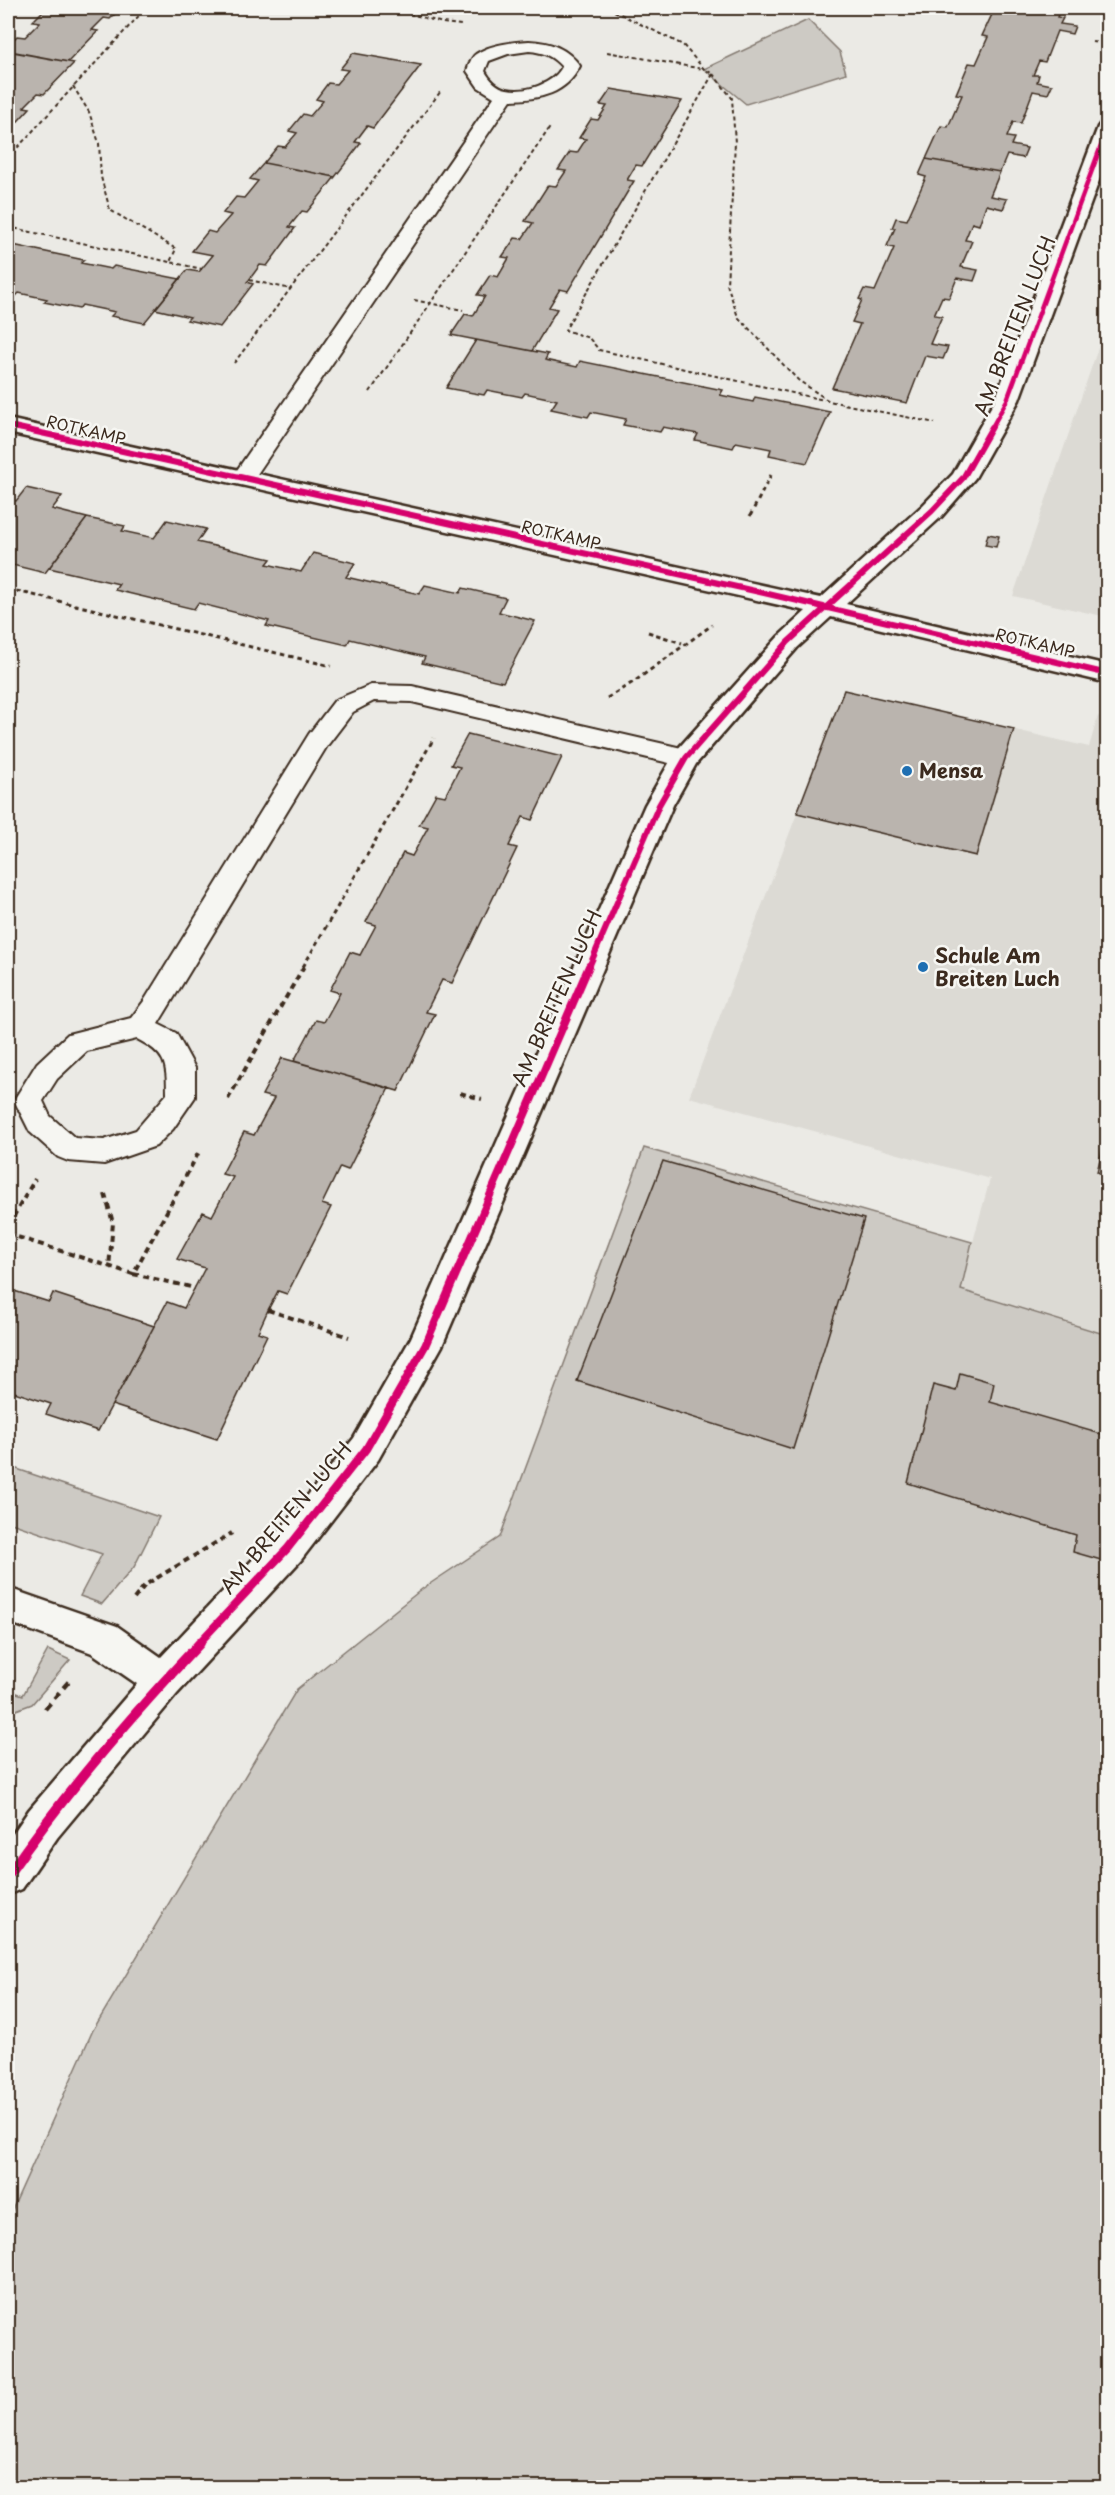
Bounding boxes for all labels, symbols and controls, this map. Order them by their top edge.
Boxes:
street label: AM BREITEN LUCH [966,231,1062,420]
street label: ROTKAMP [44,408,128,450]
street label: ROTKAMP [519,513,603,555]
street label: ROTKAMP [993,621,1077,663]
place label: Mensa [919,755,984,785]
marker: Mensa [900,764,914,778]
street label: AM BREITEN LUCH [504,904,609,1091]
place label: Schule Am Breiten Luch [935,940,1060,993]
marker: Schule Am Breiten Luch [916,960,930,974]
street label: AM BREITEN LUCH [212,1435,358,1600]

